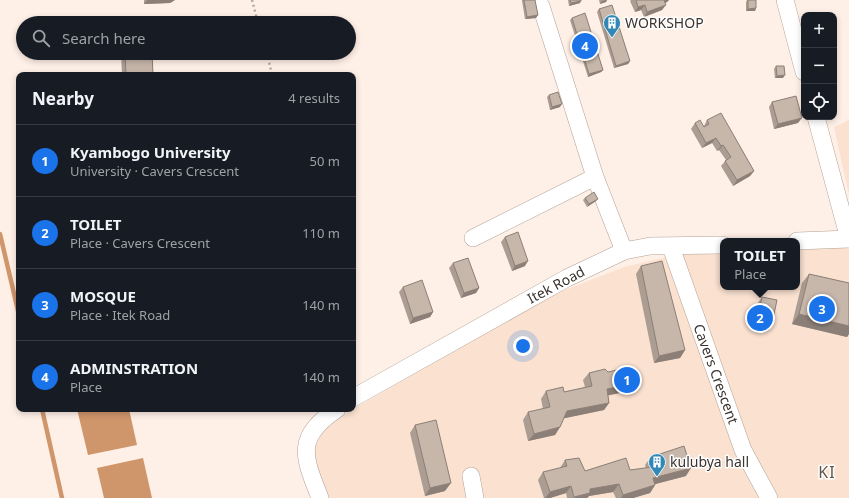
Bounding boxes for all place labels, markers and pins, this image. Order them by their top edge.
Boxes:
building icon: WORKSHOP [602,13,622,38]
place label: WORKSHOP [625,13,704,32]
pin: 4 [572,31,598,61]
pin: 3 [809,294,835,324]
pin: 2 [747,303,773,333]
pin: 1 [614,365,640,395]
building icon: kulubya hall [647,452,667,477]
place label: kulubya hall [670,452,749,471]

